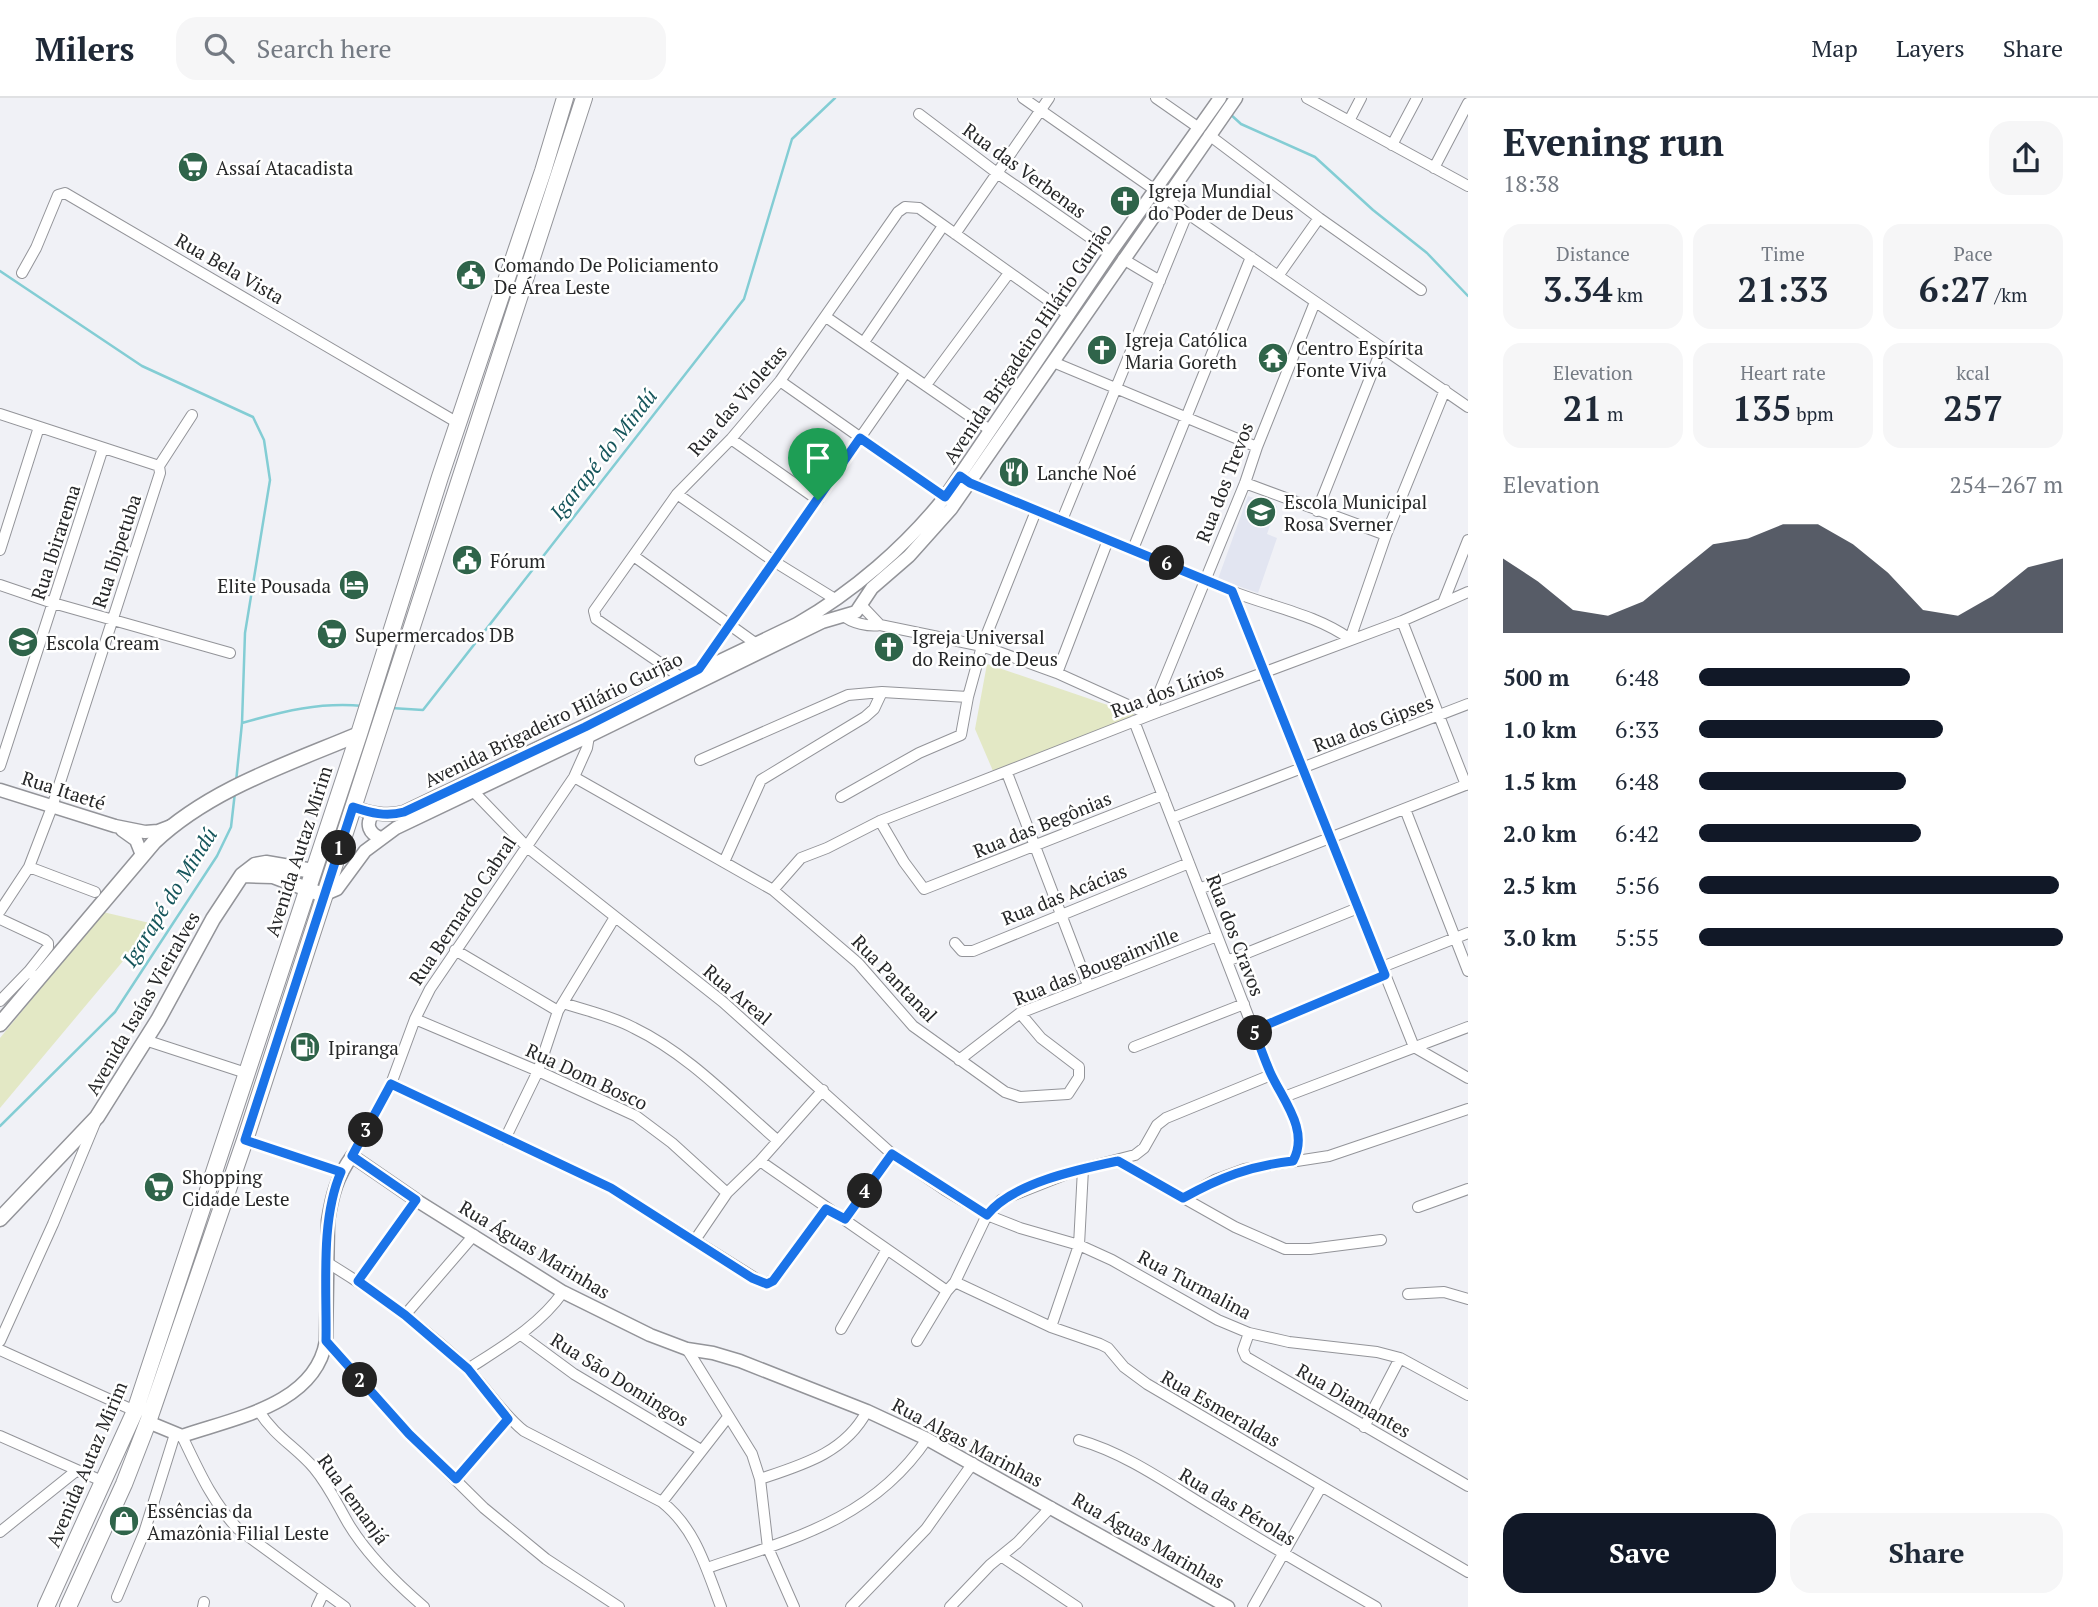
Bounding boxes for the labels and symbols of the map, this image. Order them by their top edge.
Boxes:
street label: Rua das Verbenas [958,117,1092,223]
supermarket icon: Assaí Atacadista [176,150,210,184]
place label: Assaí Atacadista [216,155,354,180]
place label: Igreja Mundial do Poder de Deus [1148,178,1294,225]
church icon: Igreja Mundial do Poder de Deus [1108,184,1142,218]
street label: Avenida Brigadeiro Hilário Gurjão [937,218,1117,468]
street label: Rua Bela Vista [171,227,289,309]
place label: Comando De Policiamento De Área Leste [494,252,719,299]
public building icon: Comando De Policiamento De Área Leste [454,258,488,292]
place label: Igreja Católica Maria Goreth [1125,327,1248,374]
church icon: Igreja Católica Maria Goreth [1085,333,1119,367]
place label: Centro Espírita Fonte Viva [1296,335,1424,382]
street label: Rua das Violetas [682,339,792,461]
temple icon: Centro Espírita Fonte Viva [1256,341,1290,375]
water label: Igarapé do Mindú [542,383,663,526]
street label: Rua dos Trevos [1190,418,1258,546]
pin [788,428,848,500]
restaurant icon: Lanche Noé [997,455,1031,489]
place label: Lanche Noé [1037,460,1136,485]
street label: Rua Ibirarema [25,481,86,603]
place label: Escola Municipal Rosa Sverner [1284,489,1427,536]
street label: Rua Ibipetuba [86,491,146,611]
school or university icon: Escola Municipal Rosa Sverner [1244,495,1278,529]
public building icon: Fórum [450,543,484,577]
pin: 6 [1150,546,1184,580]
place label: Fórum [490,548,546,573]
hotel icon: Elite Pousada [337,568,371,602]
place label: Elite Pousada [217,573,331,598]
supermarket icon: Supermercados DB [315,617,349,651]
place label: Supermercados DB [355,622,514,647]
place label: Igreja Universal do Reino de Deus [912,624,1058,671]
school or university icon: Escola Cream [6,625,40,659]
place label: Escola Cream [46,630,160,655]
church icon: Igreja Universal do Reino de Deus [872,630,906,664]
street label: Avenida Brigadeiro Hilário Gurjão [420,645,686,793]
street label: Rua dos Lírios [1107,657,1227,723]
street label: Rua dos Gipses [1309,689,1437,757]
street label: Avenida Autaz Mirim [259,762,338,939]
street label: Rua Itaeté [19,765,109,815]
street label: Rua das Begônias [969,785,1115,863]
water label: Igarapé do Mindú [114,822,223,973]
pin: 1 [322,830,356,866]
street label: Rua Bernardo Cabral [403,831,521,989]
street label: Rua das Acácias [998,858,1130,930]
street label: Rua dos Cravos [1201,871,1271,999]
street label: Avenida Isaías Vieiralves [79,907,205,1099]
street label: Rua das Bougainville [1010,921,1182,1011]
street label: Rua Pantanal [847,929,943,1027]
street label: Rua Areal [699,958,777,1030]
pin: 5 [1238,1016,1272,1051]
fuel station icon: Ipiranga [288,1030,322,1064]
place label: Ipiranga [328,1035,399,1060]
street label: Rua Dom Bosco [522,1037,652,1115]
pin: 3 [348,1112,384,1148]
place label: Shopping Cidade Leste [182,1164,290,1211]
supermarket icon: Shopping Cidade Leste [142,1170,176,1204]
pin: 4 [848,1174,882,1208]
street label: Rua Águas Marinhas [455,1194,615,1304]
street label: Rua Turmalina [1134,1244,1256,1325]
street label: Rua São Domingos [546,1326,694,1432]
street label: Rua Diamantes [1292,1357,1416,1443]
pin: 2 [342,1362,378,1398]
street label: Rua Esmeraldas [1157,1364,1285,1452]
street label: Avenida Autaz Mirim [40,1377,132,1551]
street label: Rua Algas Marinhas [888,1392,1048,1492]
street label: Rua Iemanjá [313,1449,395,1549]
street label: Rua das Pérolas [1175,1461,1301,1551]
street label: Rua Águas Marinhas [1068,1486,1230,1594]
place label: Essências da Amazônia Filial Leste [147,1498,329,1545]
shop icon: Essências da Amazônia Filial Leste [107,1504,141,1538]

